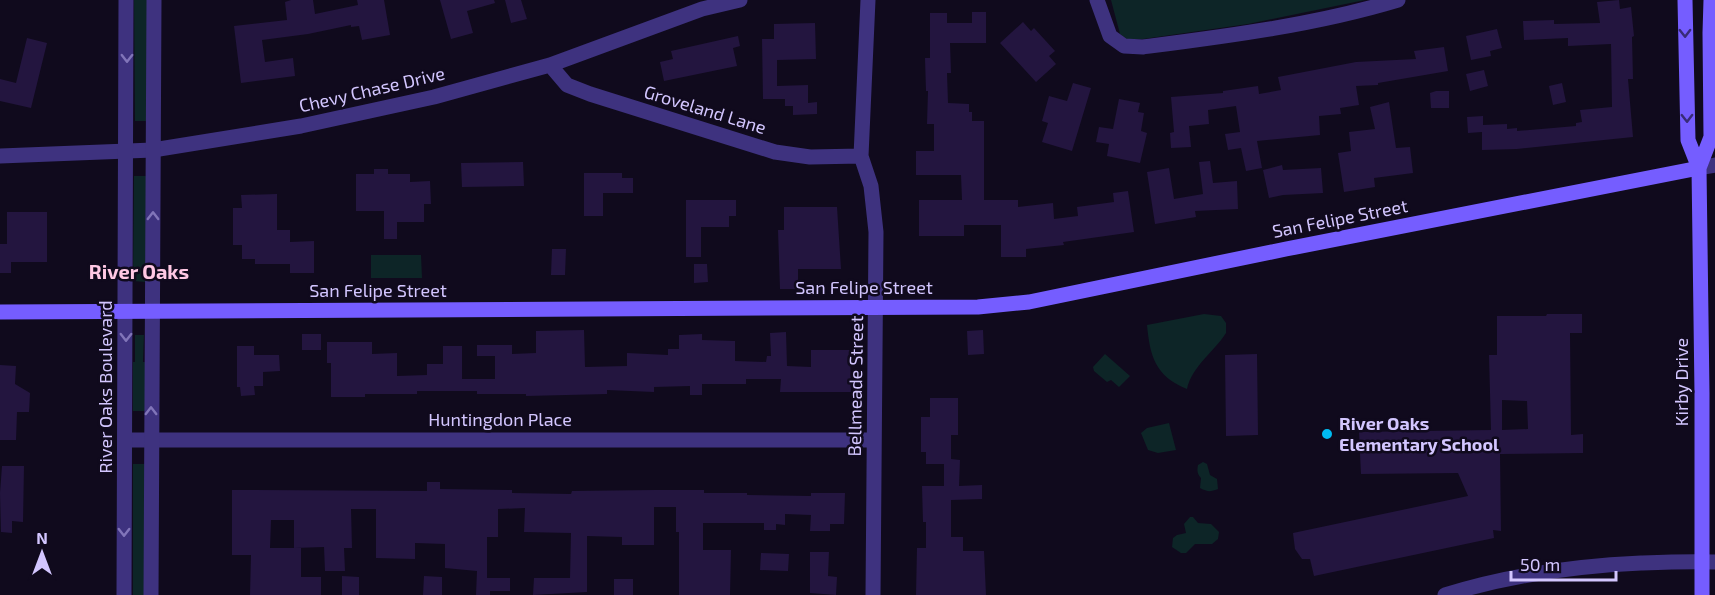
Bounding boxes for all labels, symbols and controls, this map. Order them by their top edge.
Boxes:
one-way arrow [1679,29,1692,38]
one-way arrow [121,54,133,63]
street label: Chevy Chase Drive [297,62,447,117]
street label: Groveland Lane [641,80,769,138]
one-way arrow [1681,114,1693,123]
street label: San Felipe Street [1270,194,1410,242]
one-way arrow [147,211,159,220]
district label: River Oaks [89,259,189,283]
street label: San Felipe Street [795,276,933,298]
street label: San Felipe Street [309,279,447,301]
street label: River Oaks Boulevard [94,300,116,474]
street label: Bellmeade Street [843,315,867,457]
one-way arrow [119,333,132,342]
street label: Kirby Drive [1670,338,1692,426]
one-way arrow [145,406,158,415]
street label: Huntingdon Place [428,408,572,430]
place label: River Oaks Elementary School [1339,412,1499,455]
marker: River Oaks Elementary School [1320,427,1334,441]
north arrow [12,523,72,583]
text: N [36,528,48,547]
one-way arrow [118,528,131,537]
scale bar [1511,544,1616,582]
text: 50 m [1520,553,1560,575]

